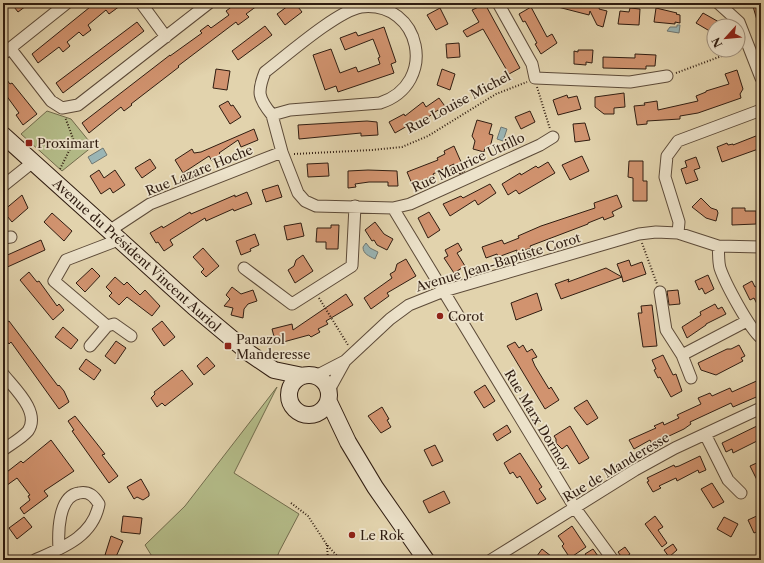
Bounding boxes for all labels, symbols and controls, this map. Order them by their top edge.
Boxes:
north arrow [706,18,746,58]
text: N [708,35,725,50]
street label: Rue Louise Michel [403,68,513,136]
street label: Rue Maurice Utrillo [409,129,527,195]
place label: Proximart [37,135,99,151]
marker: Proximart [24,138,34,148]
street label: Rue Lazare Hoche [143,141,255,199]
street label: Avenue du Président Vincent Auriol [49,175,224,335]
street label: Avenue Jean-Baptiste Corot [413,229,583,295]
place label: Corot [448,308,484,324]
marker: Corot [435,311,445,321]
place label: Panazol Manderesse [236,331,310,362]
marker: Panazol Manderesse [223,341,233,351]
street label: Rue Marx Dormoy [501,366,575,474]
street label: Rue de Manderesse [560,429,672,505]
place label: Le Rok [360,527,405,543]
marker: Le Rok [347,530,357,540]

